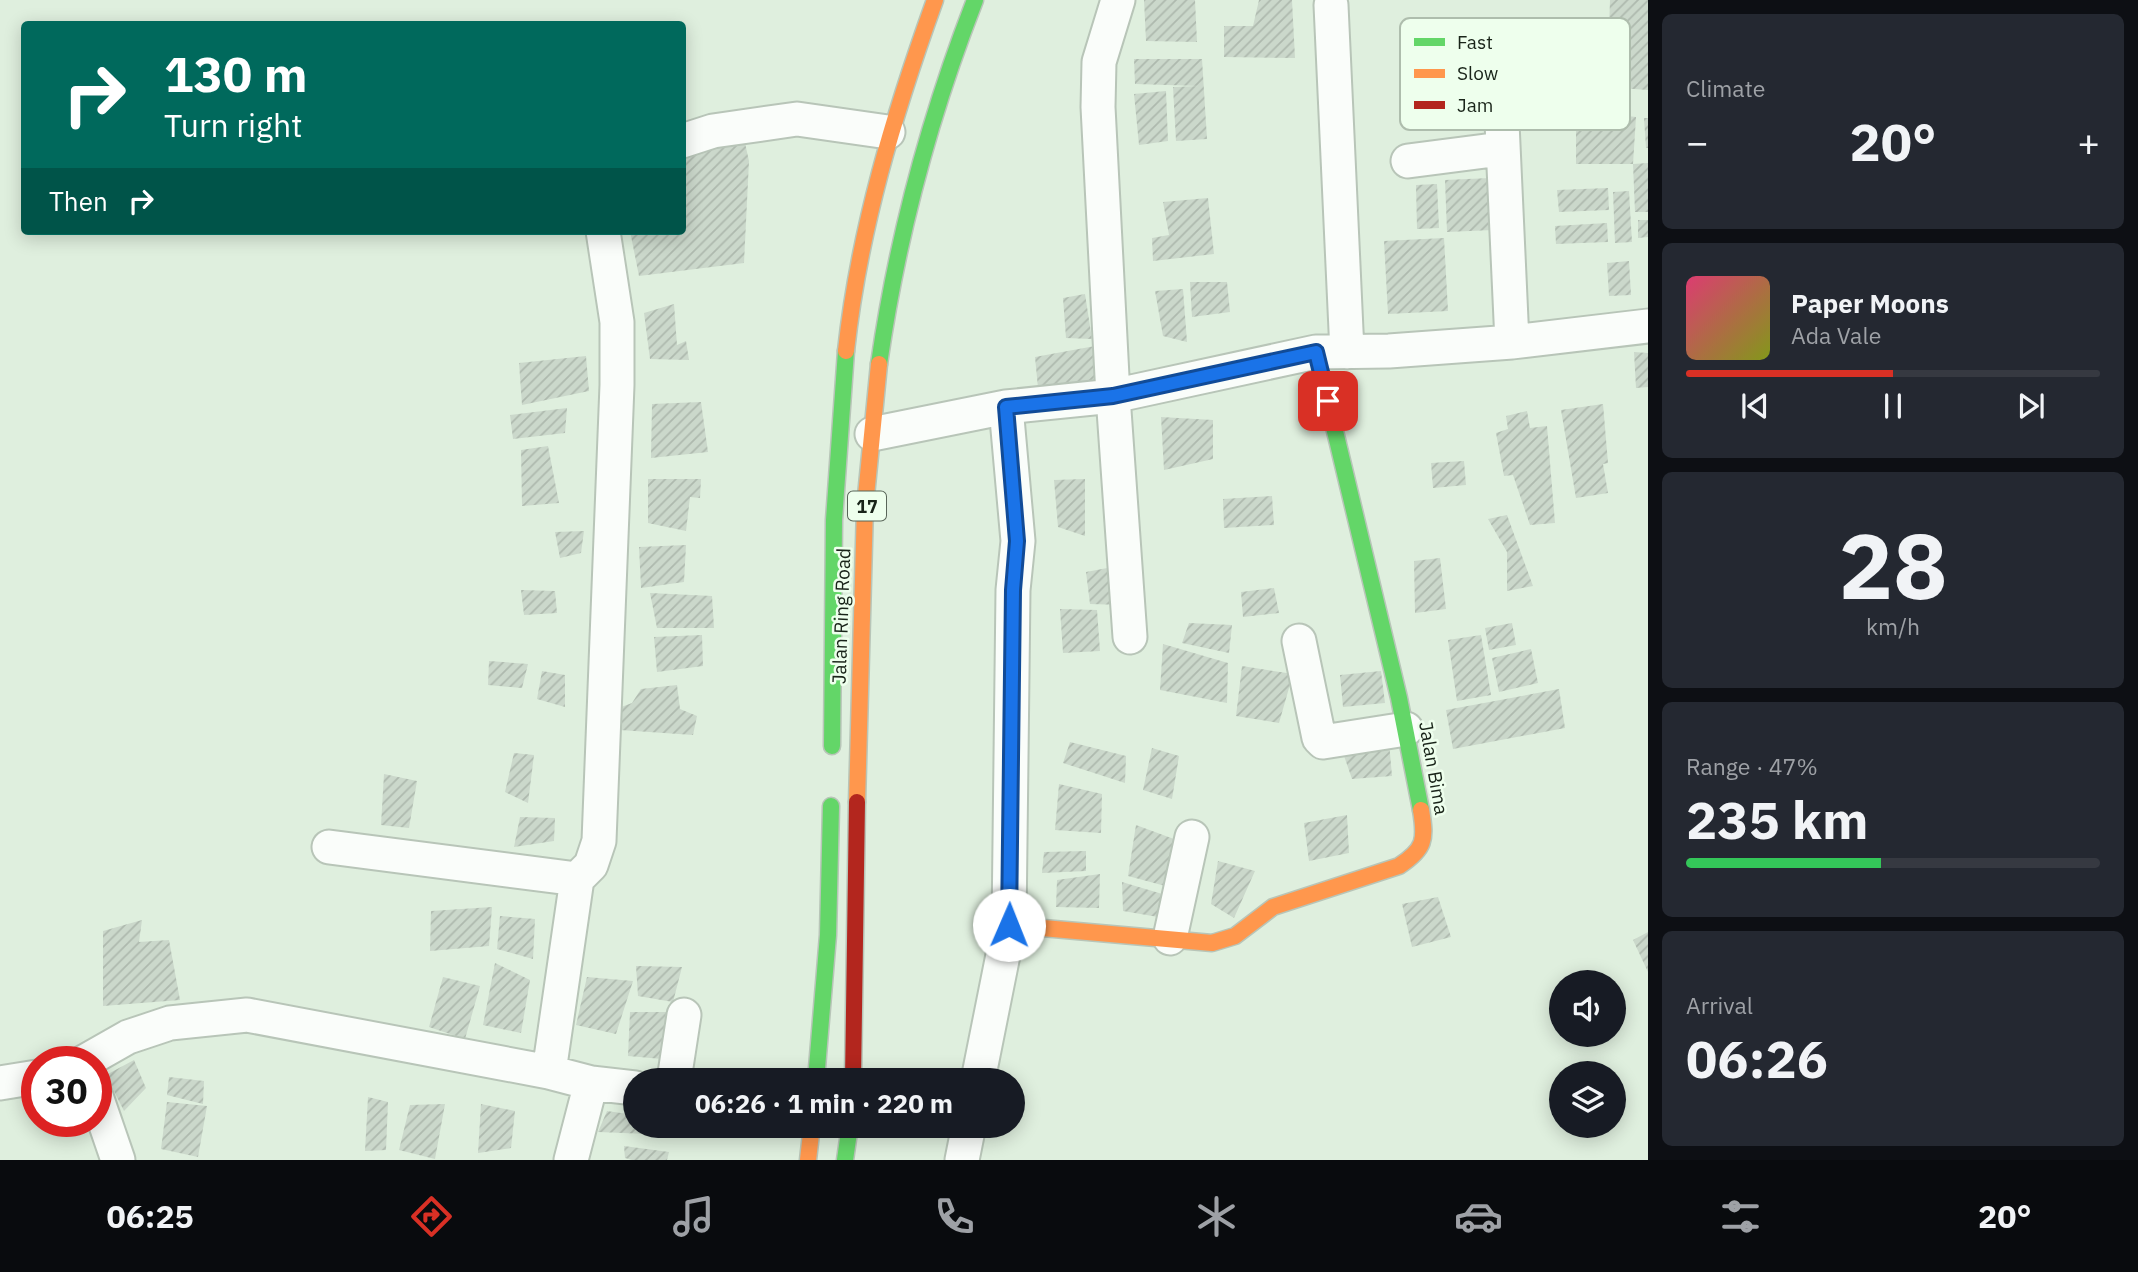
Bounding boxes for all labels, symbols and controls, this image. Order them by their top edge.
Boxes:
legend [1400,18,1630,130]
text: Fast [1457,30,1493,54]
text: 130 m [164,42,308,105]
icon: right [49,49,140,140]
text: Slow [1457,61,1498,85]
text: Climate [1686,73,1765,103]
text: Jam [1457,93,1493,117]
text: Turn right [164,104,302,146]
text: 20° [1850,108,1936,175]
text: − [1686,117,1709,166]
text: + [2077,117,2100,166]
icon: right [122,182,160,220]
text: Then [49,184,108,218]
text: Paper Moons [1791,286,1949,320]
text: Ada Vale [1791,320,1881,350]
pin [1298,371,1358,431]
icon: arrive [1309,382,1347,420]
icon: previous [1736,387,1774,425]
icon: pause [1874,387,1912,425]
icon: next [2012,387,2050,425]
road number: 17 [848,492,886,520]
text: 28 [1838,506,1948,624]
street label: Jalan Ring Road [827,547,855,685]
text: km/h [1866,611,1920,641]
street label: Jalan Bima [1414,719,1454,817]
text: Range · 47% [1686,751,1818,781]
text: 235 km [1686,786,1868,853]
position arrow [972,888,1046,962]
map controls [1549,970,1626,1138]
button: sound [1549,970,1626,1047]
text: Arrival [1686,990,1753,1020]
text: 06:26 [1686,1025,1828,1092]
speed limit sign: 30 [21,1046,112,1137]
button: layers [1549,1061,1626,1138]
text: 06:26 · 1 min · 220 m [695,1086,953,1120]
icon: directions [407,1192,456,1241]
icon: music [669,1192,718,1241]
icon: phone [930,1192,979,1241]
icon: climate [1192,1192,1241,1241]
icon: car [1454,1192,1503,1241]
icon: filters [1716,1192,1765,1241]
text: 06:25 [106,1195,194,1237]
text: 20° [1978,1195,2032,1237]

